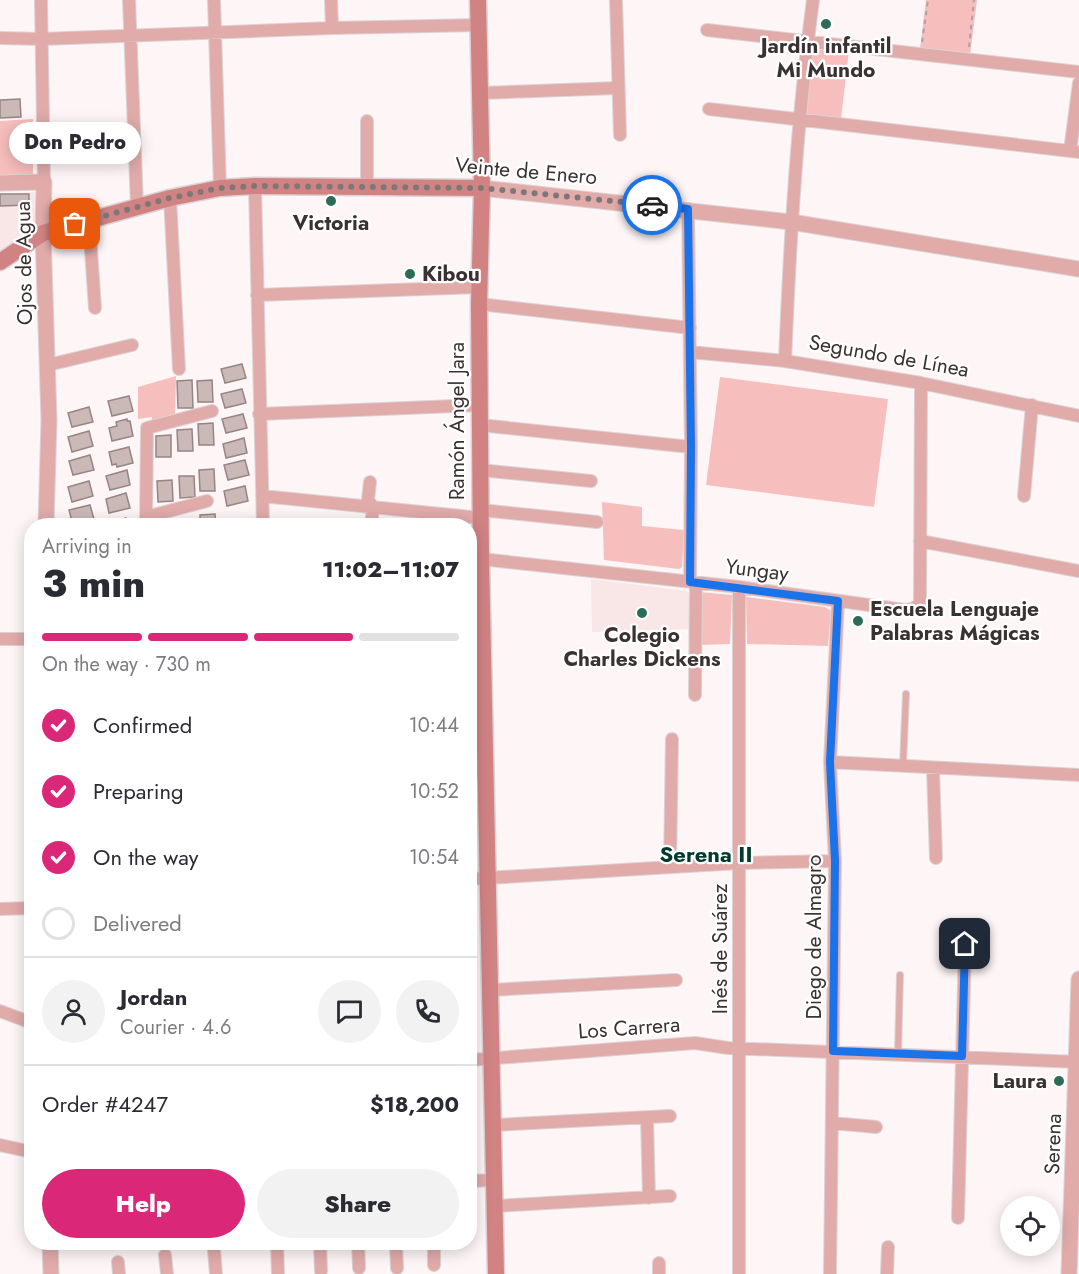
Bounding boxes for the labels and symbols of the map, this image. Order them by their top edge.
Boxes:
marker: Jardín infantil Mi Mundo [819,17,833,31]
place label: Jardín infantil Mi Mundo [757,31,891,85]
callout: Don Pedro [9,122,141,164]
street label: Veinte de Enero [454,150,598,192]
courier [622,175,682,235]
marker: Victoria [324,194,338,208]
pin [49,198,100,249]
street label: Ojos de Agua [8,201,40,325]
place label: Victoria [292,208,369,238]
place label: Kibou [422,259,480,289]
marker: Kibou [403,267,417,281]
street label: Segundo de Línea [807,327,971,385]
street label: Ramón Ángel Jara [442,342,472,500]
street label: Yungay [724,551,791,589]
place label: Escuela Lenguaje Palabras Mágicas [870,594,1040,648]
marker: Colegio Charles Dickens [635,606,649,620]
marker: Escuela Lenguaje Palabras Mágicas [851,614,865,628]
place label: Colegio Charles Dickens [563,620,721,674]
district label: Serena II [660,838,752,870]
street label: Diego de Almagro [799,855,829,1019]
street label: Inés de Suárez [705,883,735,1014]
pin [939,918,990,969]
street label: Los Carrera [577,1009,681,1047]
place label: Laura [993,1066,1047,1096]
marker: Laura [1052,1074,1066,1088]
street label: Serena [1037,1113,1069,1175]

